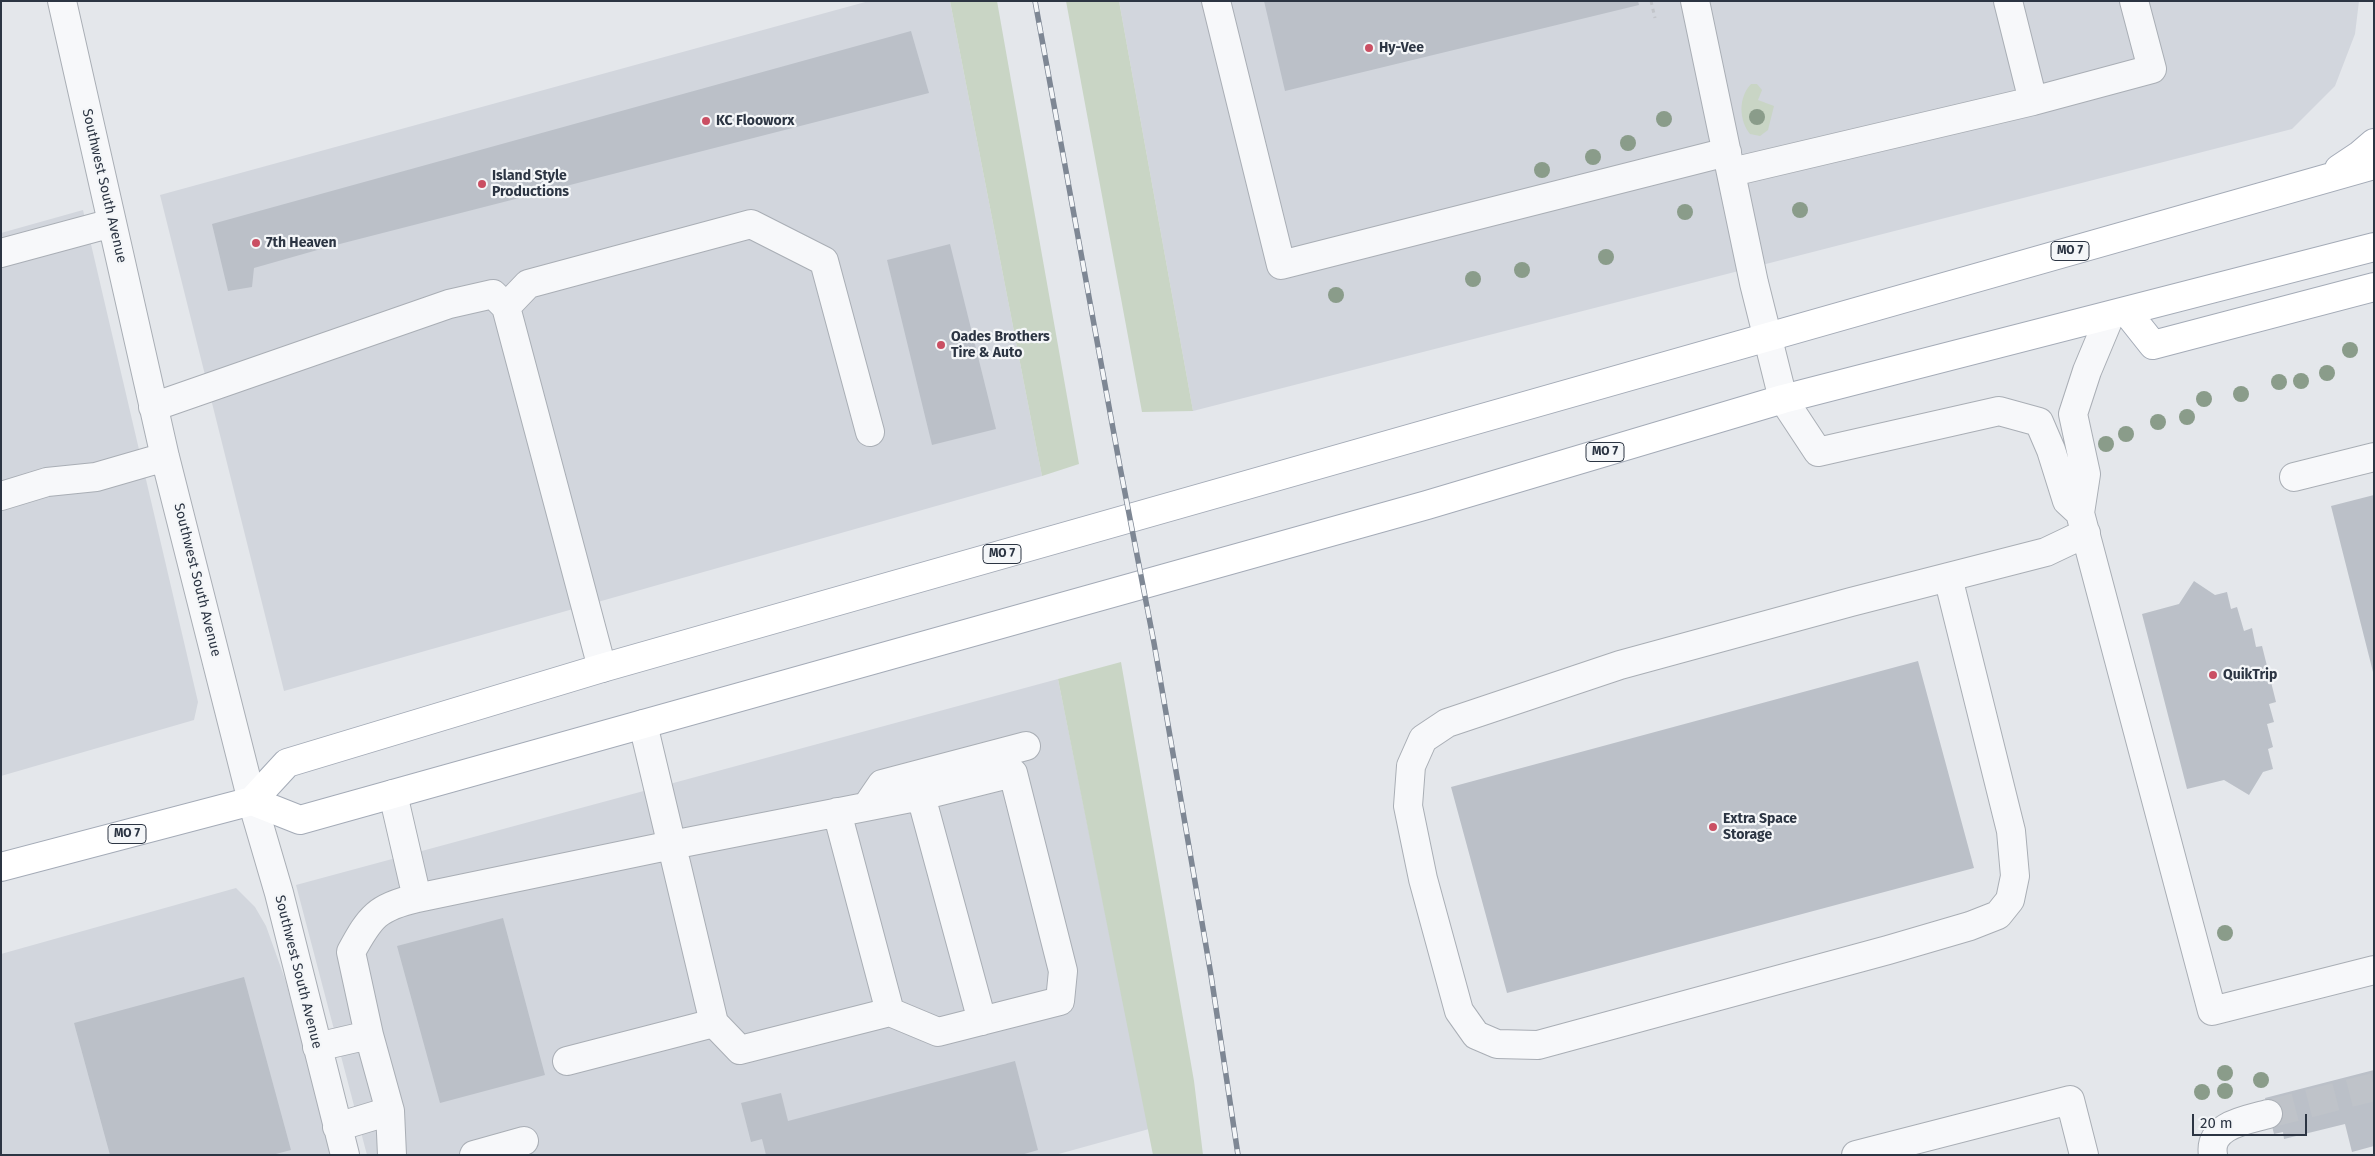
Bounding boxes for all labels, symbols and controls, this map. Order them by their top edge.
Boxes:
place label: Hy-Vee [1379,40,1424,56]
marker: Hy-Vee [1363,42,1375,54]
street label: Southwest South Avenue [78,107,130,265]
place label: KC Flooworx [716,113,795,129]
marker: KC Flooworx [700,115,712,127]
place label: Island Style Productions [492,168,569,200]
marker: Island Style Productions [476,178,488,190]
place label: 7th Heaven [266,235,337,251]
marker: 7th Heaven [250,237,262,249]
road number: MO 7 [2051,242,2089,260]
place label: Oades Brothers Tire & Auto [951,329,1050,362]
marker: Oades Brothers Tire & Auto [935,339,947,351]
road number: MO 7 [1586,442,1624,462]
street label: Southwest South Avenue [170,502,224,658]
road number: MO 7 [983,544,1021,564]
place label: QuikTrip [2223,667,2277,683]
marker: QuikTrip [2207,669,2219,681]
place label: Extra Space Storage [1723,811,1797,844]
marker: Extra Space Storage [1707,821,1719,833]
road number: MO 7 [108,824,146,844]
street label: Southwest South Avenue [271,894,325,1050]
scale bar [2195,1104,2310,1136]
text: 20 m [2200,1114,2233,1132]

